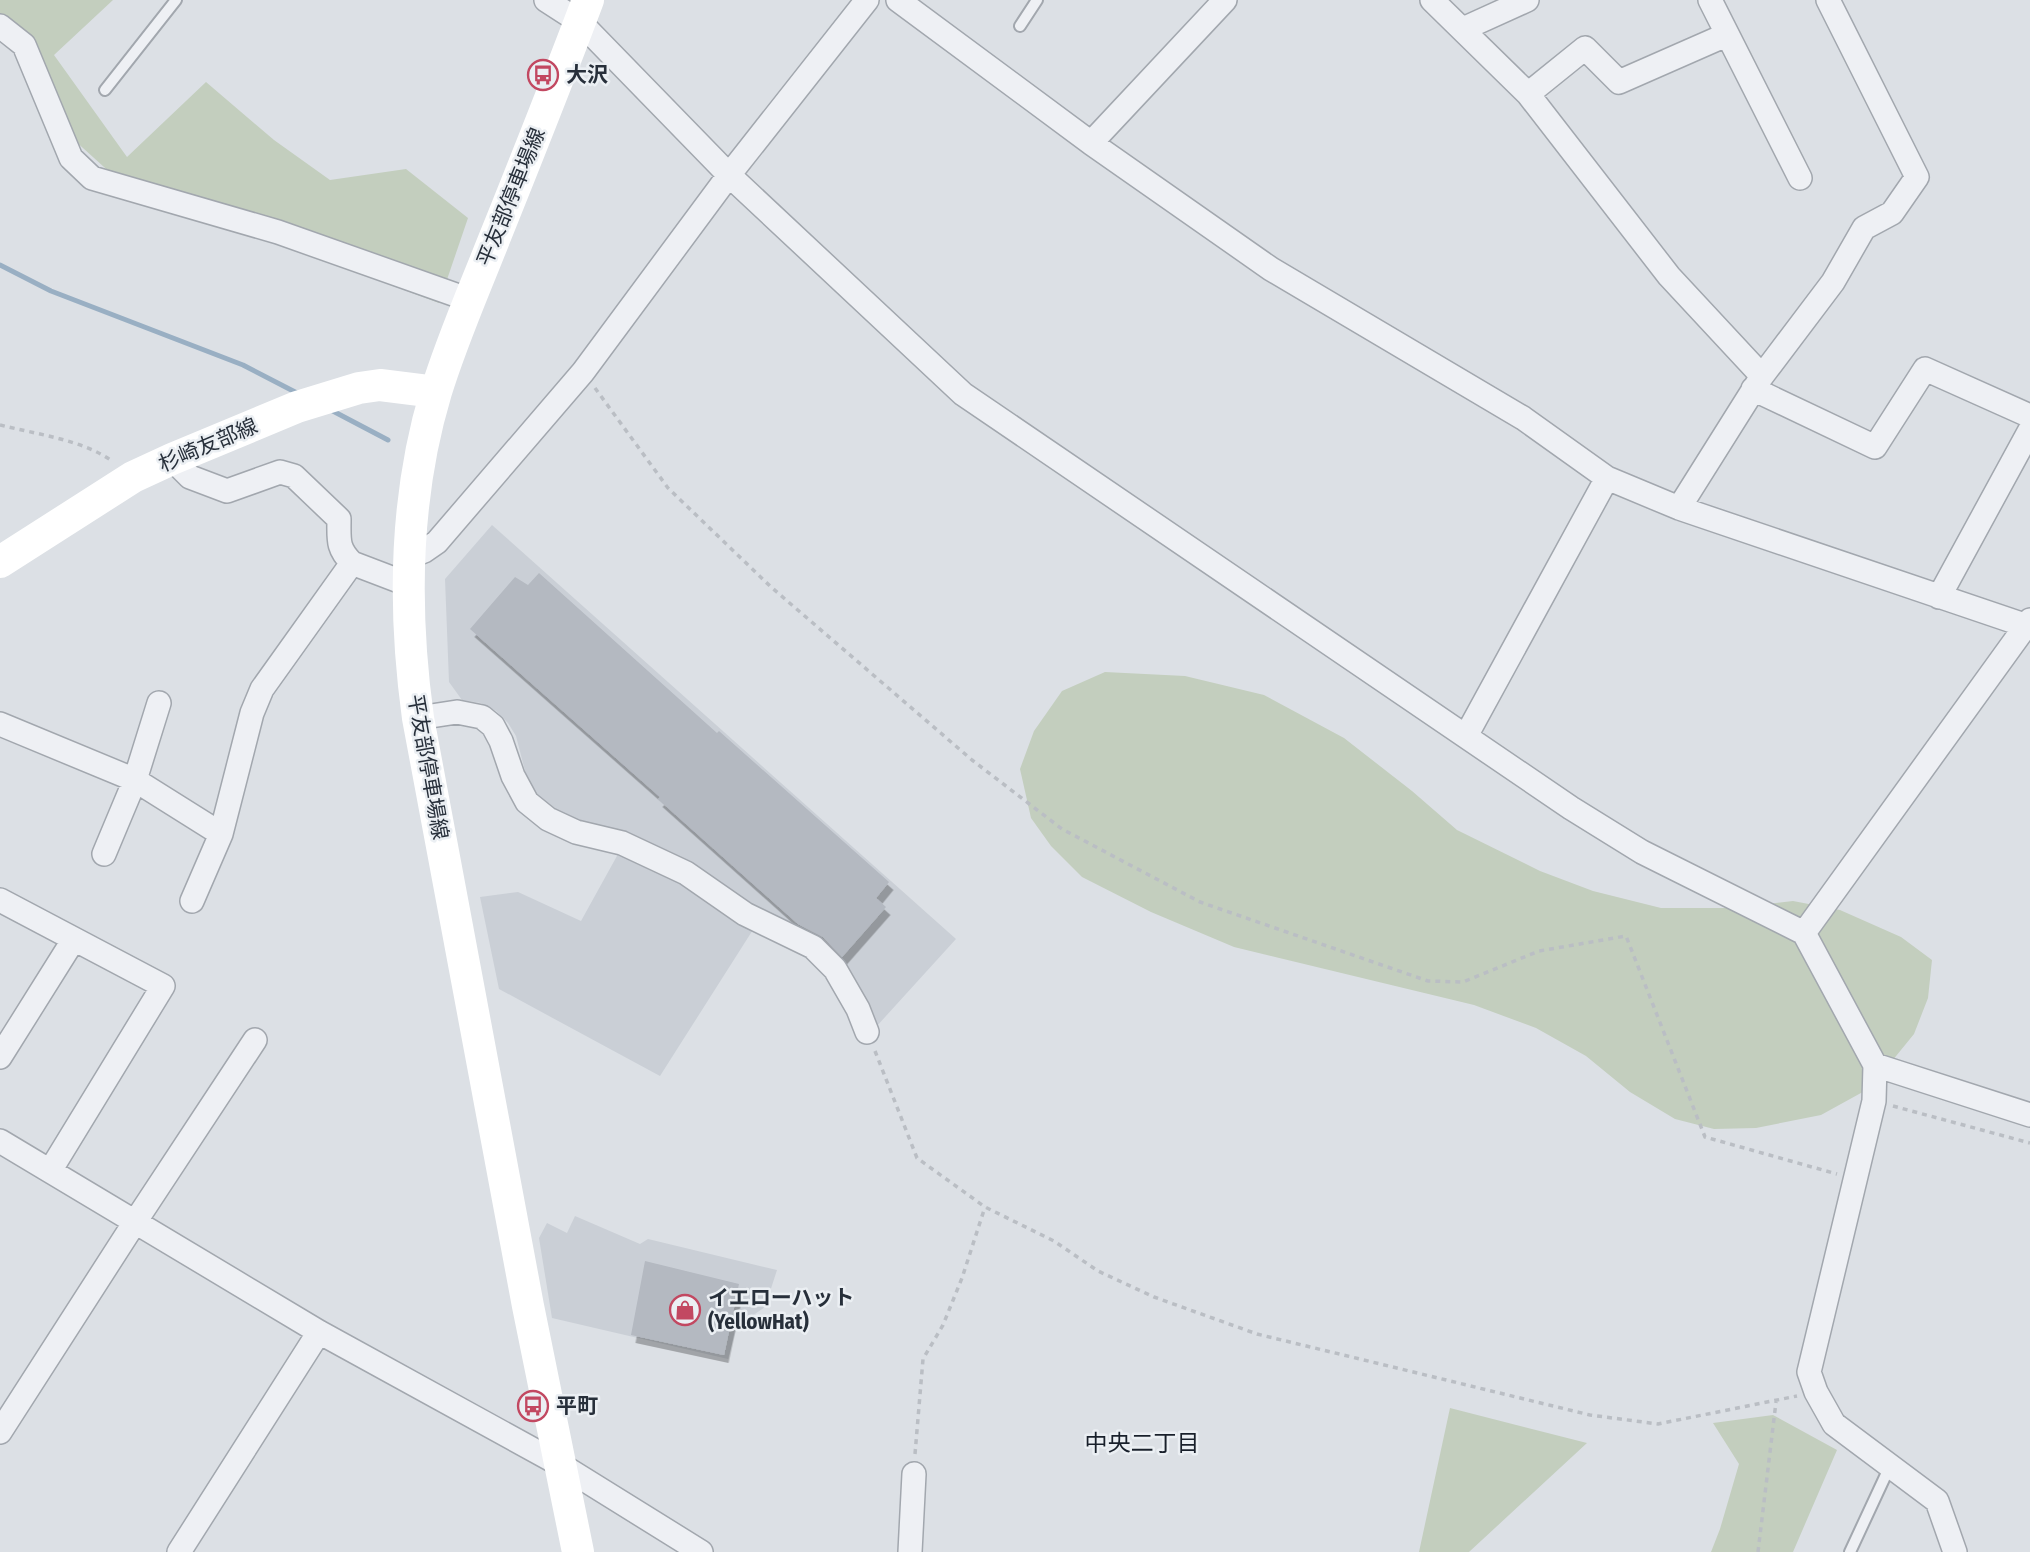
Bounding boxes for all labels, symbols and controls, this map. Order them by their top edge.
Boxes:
bus stop icon: 大沢 [526,58,560,92]
place label: 大沢 [566,62,608,88]
street label: 平友部停車場線 [471,124,551,270]
street label: 杉崎友部線 [155,413,261,477]
street label: 平友部停車場線 [402,692,454,842]
place label: イエローハット (YellowHat) [708,1285,854,1335]
shop icon: イエローハット (YellowHat) [668,1293,702,1327]
bus stop icon: 平町 [516,1389,550,1423]
place label: 平町 [556,1393,598,1419]
district label: 中央二丁目 [1085,1429,1200,1457]

